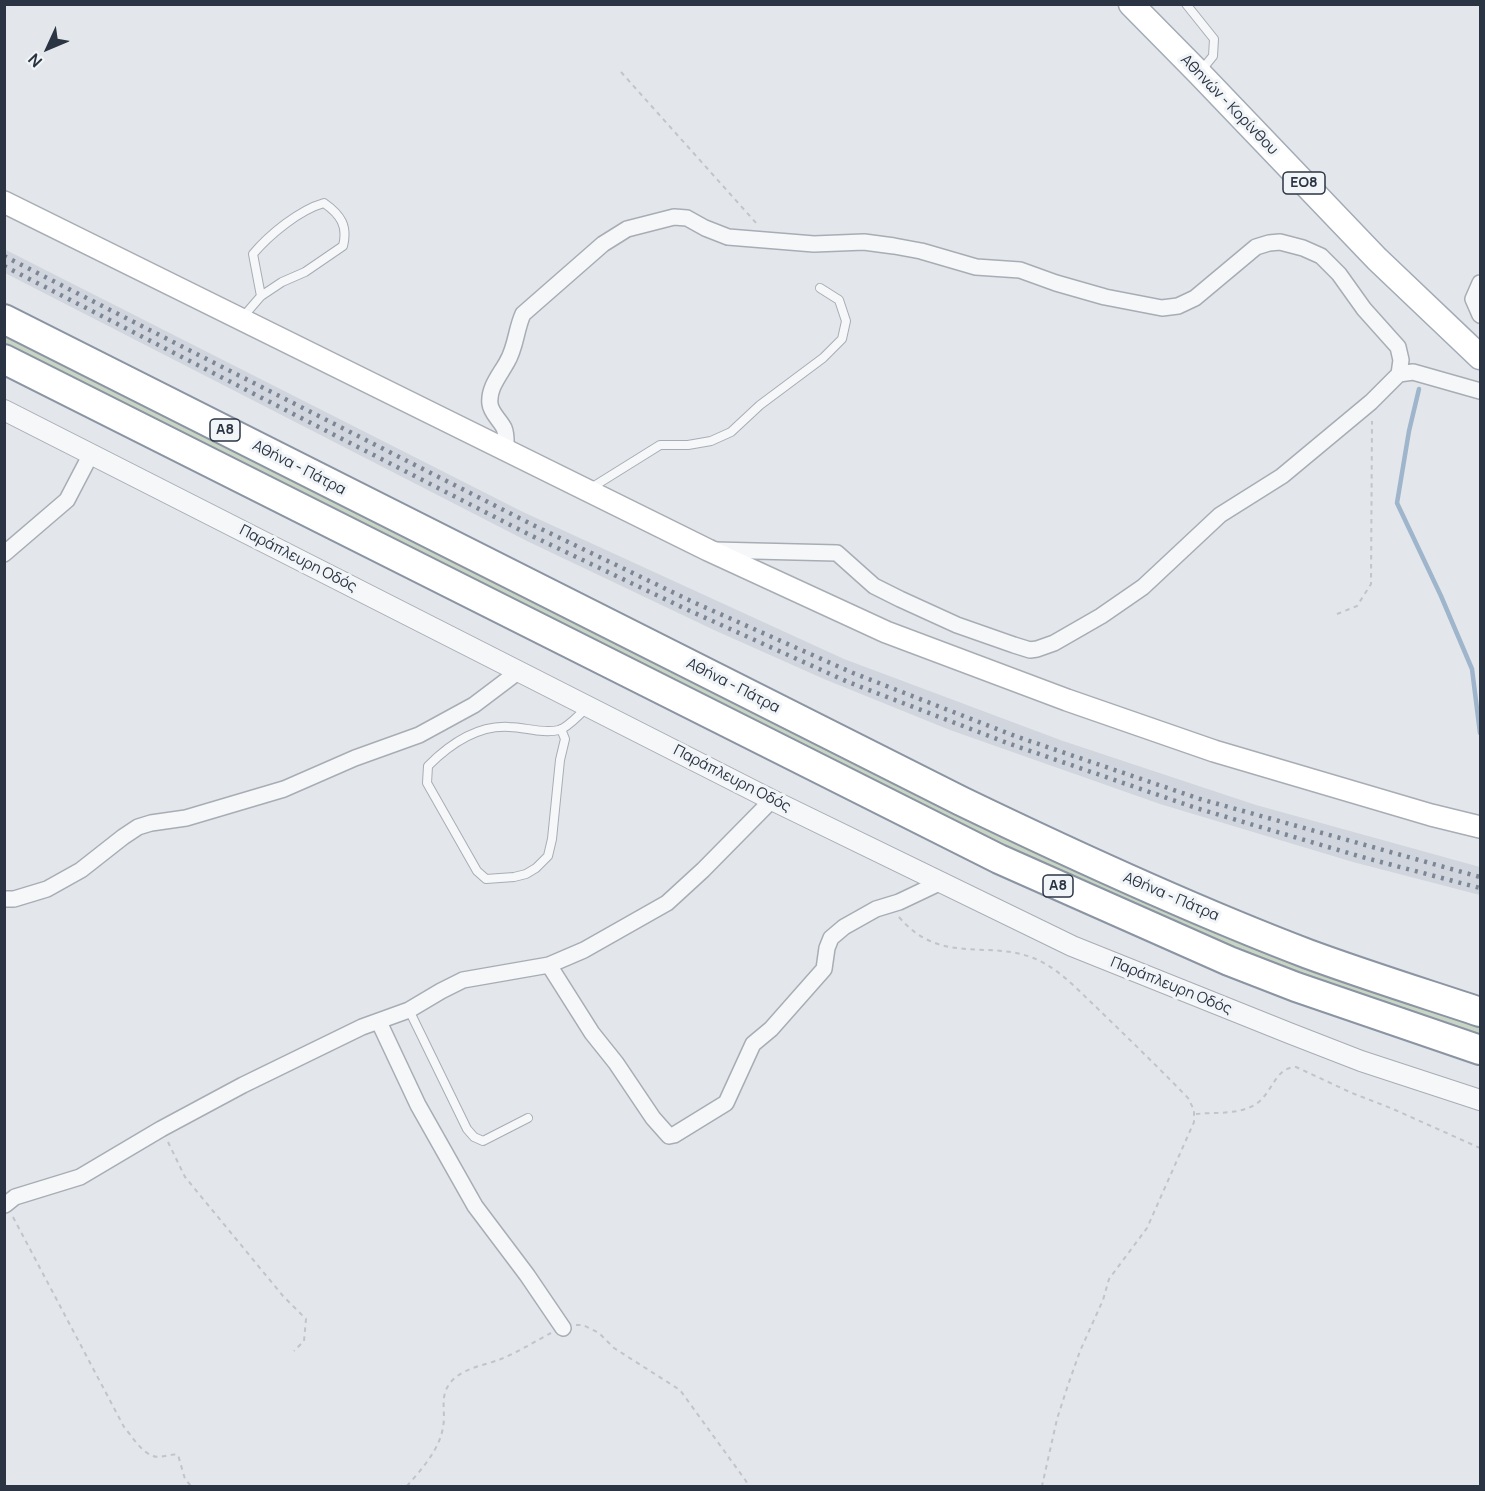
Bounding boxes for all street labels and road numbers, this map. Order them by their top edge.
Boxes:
street label: Αθηνών - Κορίνθου [1177,51,1281,159]
road number: ΕΟ8 [1283,172,1325,194]
road number: Α8 [210,419,240,441]
street label: Αθήνα - Πάτρα [249,437,349,499]
street label: Παράπλευρη Οδός [236,522,360,596]
street label: Αθήνα - Πάτρα [683,655,783,717]
street label: Παράπλευρη Οδός [670,742,794,816]
street label: Αθήνα - Πάτρα [1120,869,1222,925]
road number: Α8 [1043,875,1073,897]
street label: Παράπλευρη Οδός [1108,953,1234,1019]

